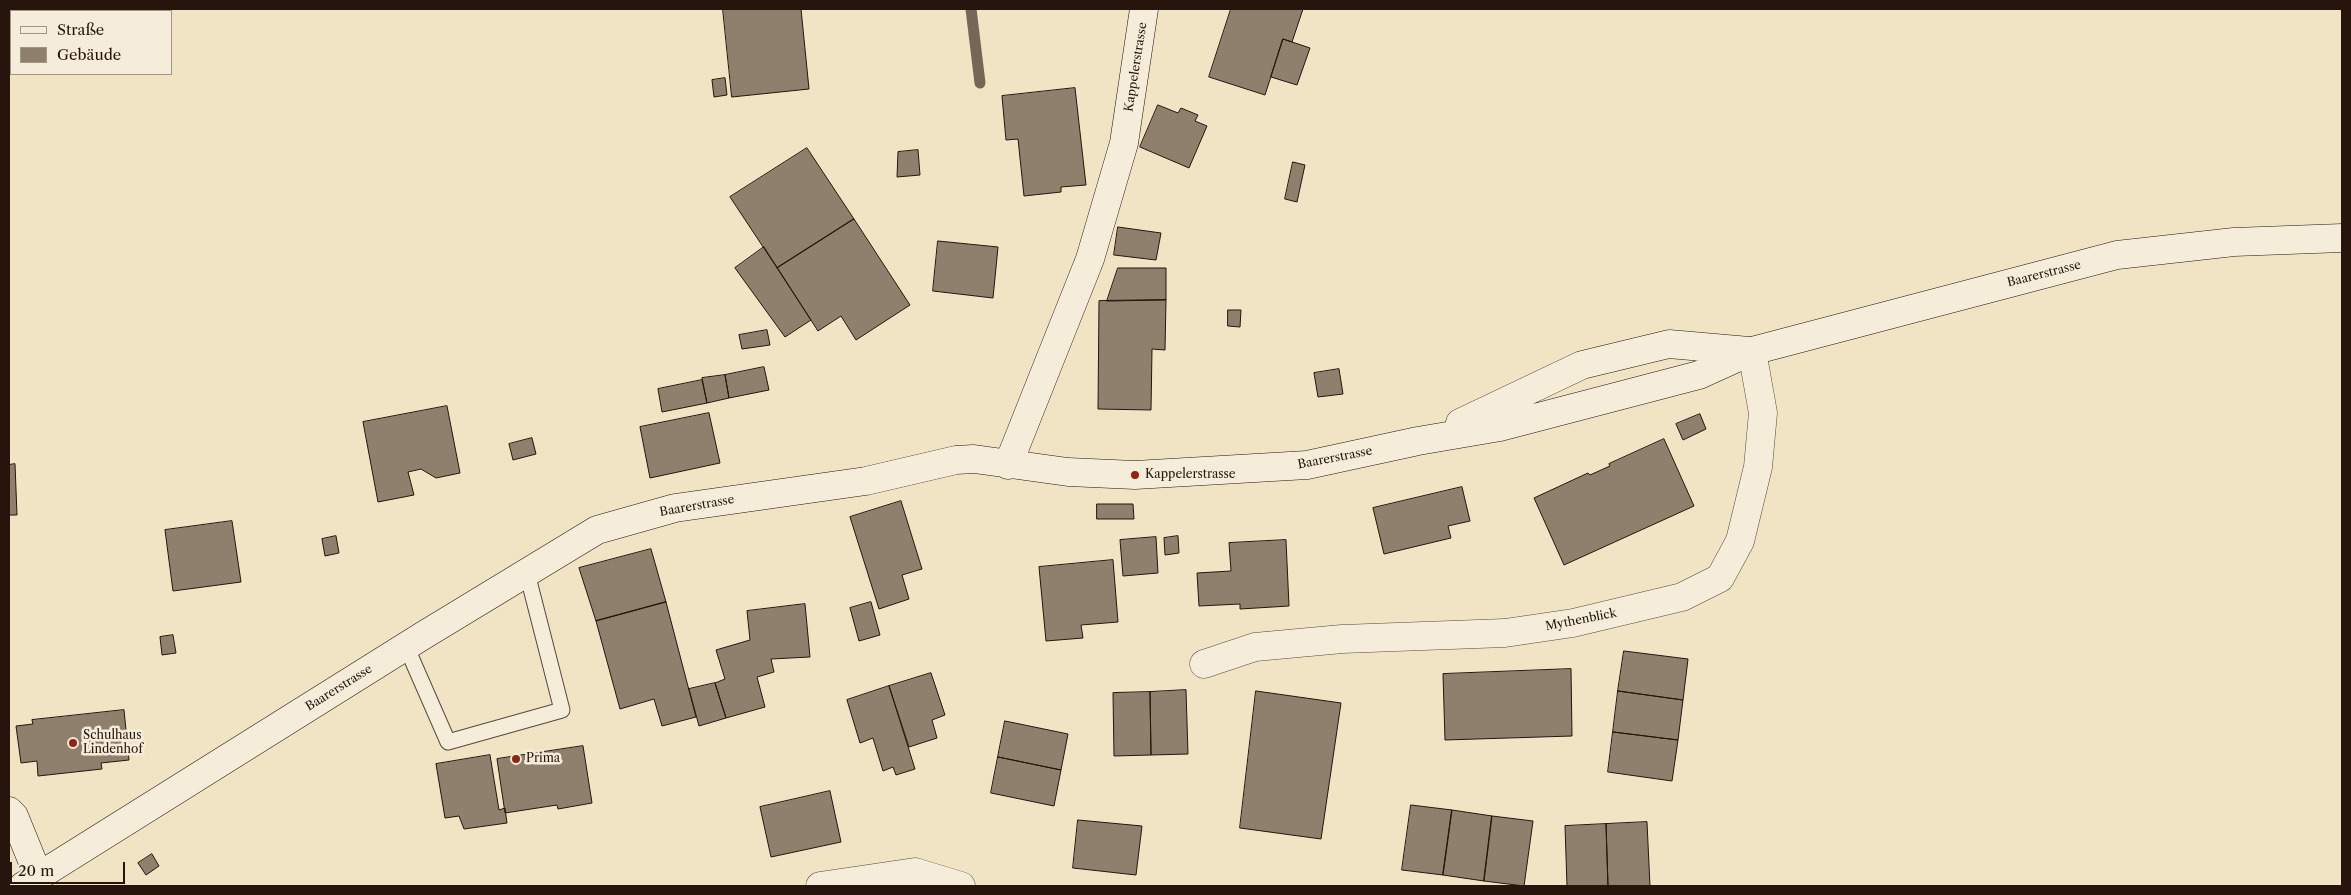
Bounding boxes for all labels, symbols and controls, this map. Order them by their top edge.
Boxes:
legend [10,10,172,75]
text: Straße [57,20,104,39]
street label: Kappelerstrasse [1122,21,1150,113]
text: Gebäude [57,45,121,64]
street label: Baarerstrasse [2006,258,2082,290]
street label: Baarerstrasse [1297,444,1373,472]
place label: Kappelerstrasse [1145,468,1235,482]
marker: Kappelerstrasse [1129,469,1141,481]
street label: Baarerstrasse [659,492,735,520]
street label: Mythenblick [1544,606,1618,634]
street label: Baarerstrasse [303,662,375,714]
place label: Schulhaus Lindenhof [83,729,143,757]
marker: Schulhaus Lindenhof [67,737,79,749]
place label: Prima [526,752,560,766]
marker: Prima [510,753,522,765]
scale bar [12,852,128,884]
text: 20 m [18,861,54,880]

